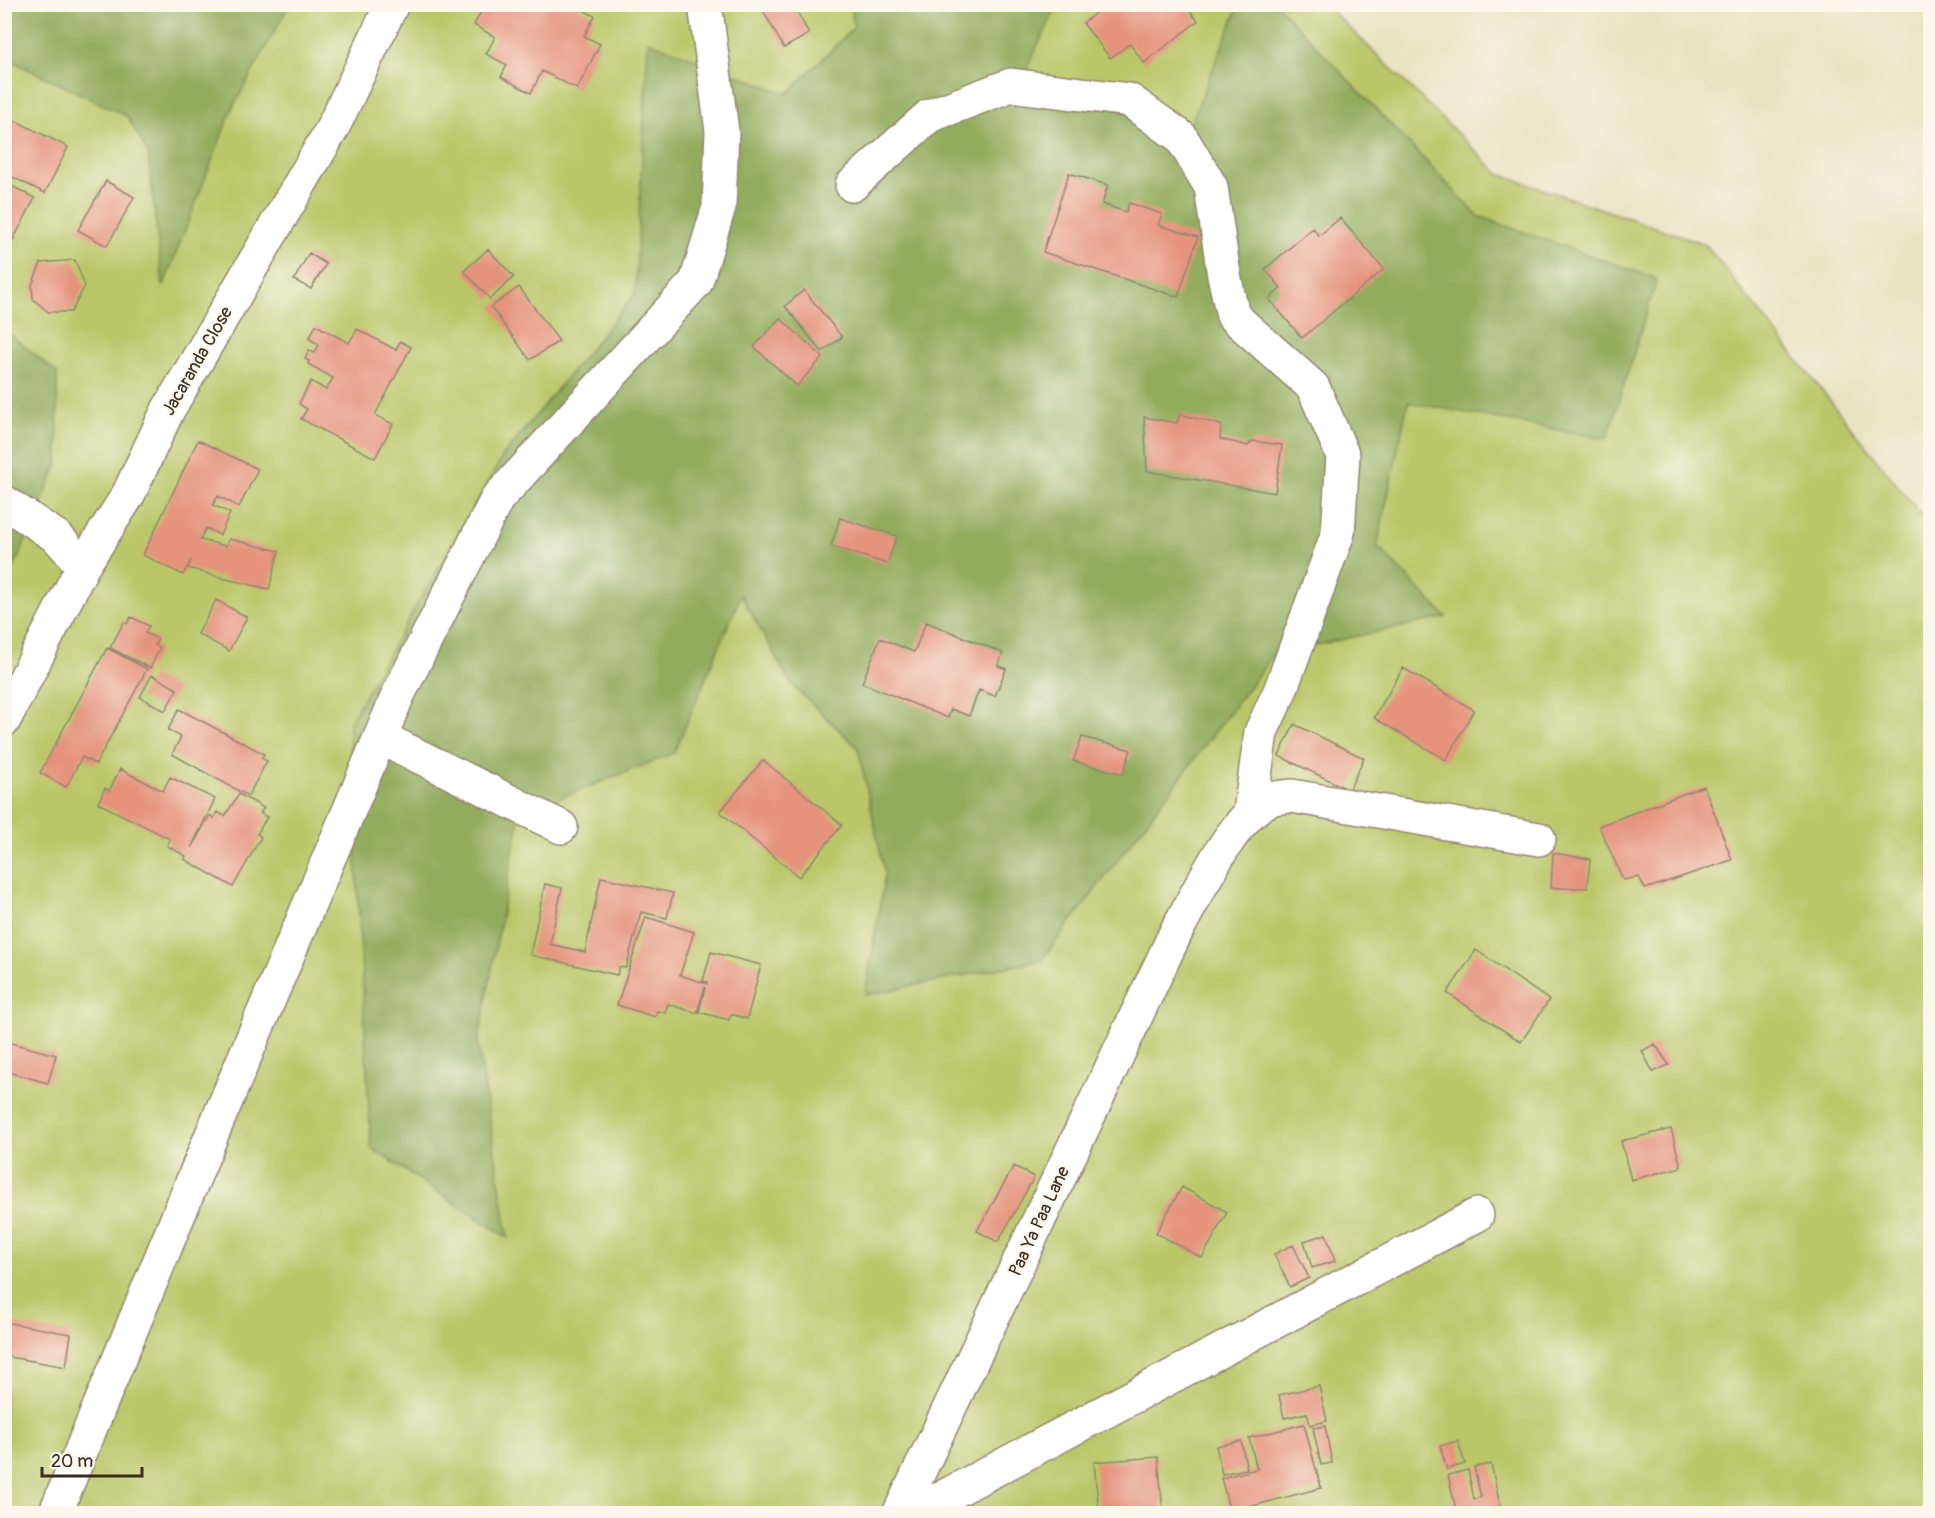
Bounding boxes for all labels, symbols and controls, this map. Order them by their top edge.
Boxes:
street label: Jacaranda Close [157,303,238,420]
street label: Paa Ya Paa Lane [1004,1162,1075,1280]
scale bar [42,1440,142,1478]
text: 20 m [51,1450,93,1473]

